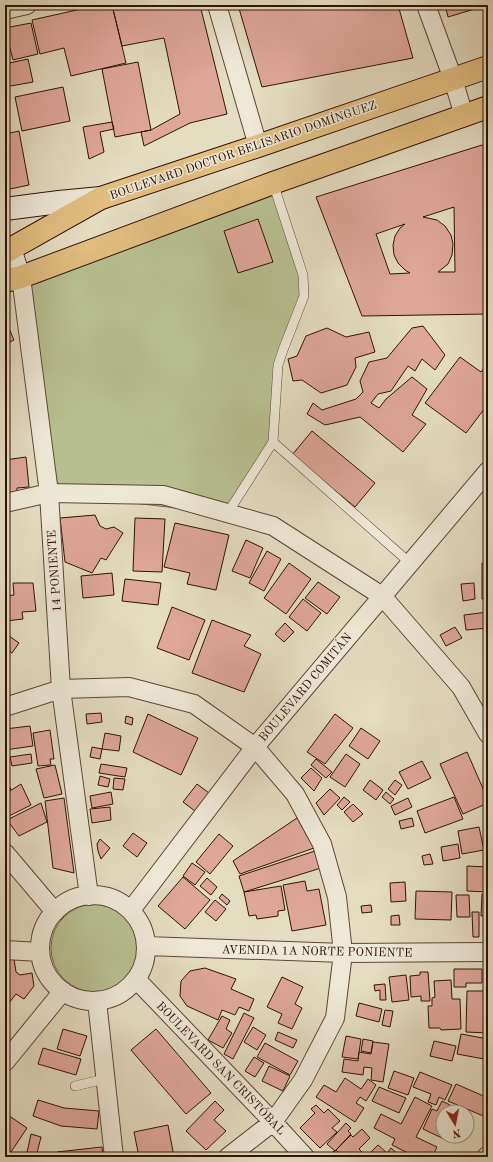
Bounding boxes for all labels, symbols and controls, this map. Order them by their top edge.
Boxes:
street label: BOULEVARD DOCTOR BELISARIO DOMÍNGUEZ [107,97,378,202]
street label: 14 PONIENTE [46,530,64,612]
street label: BOULEVARD COMITÁN [255,629,354,744]
street label: AVENIDA 1A NORTE PONIENTE [222,944,412,960]
street label: BOULEVARD SAN CRISTÓBAL [154,997,290,1138]
north arrow [435,1104,475,1144]
text: N [451,1126,462,1139]

